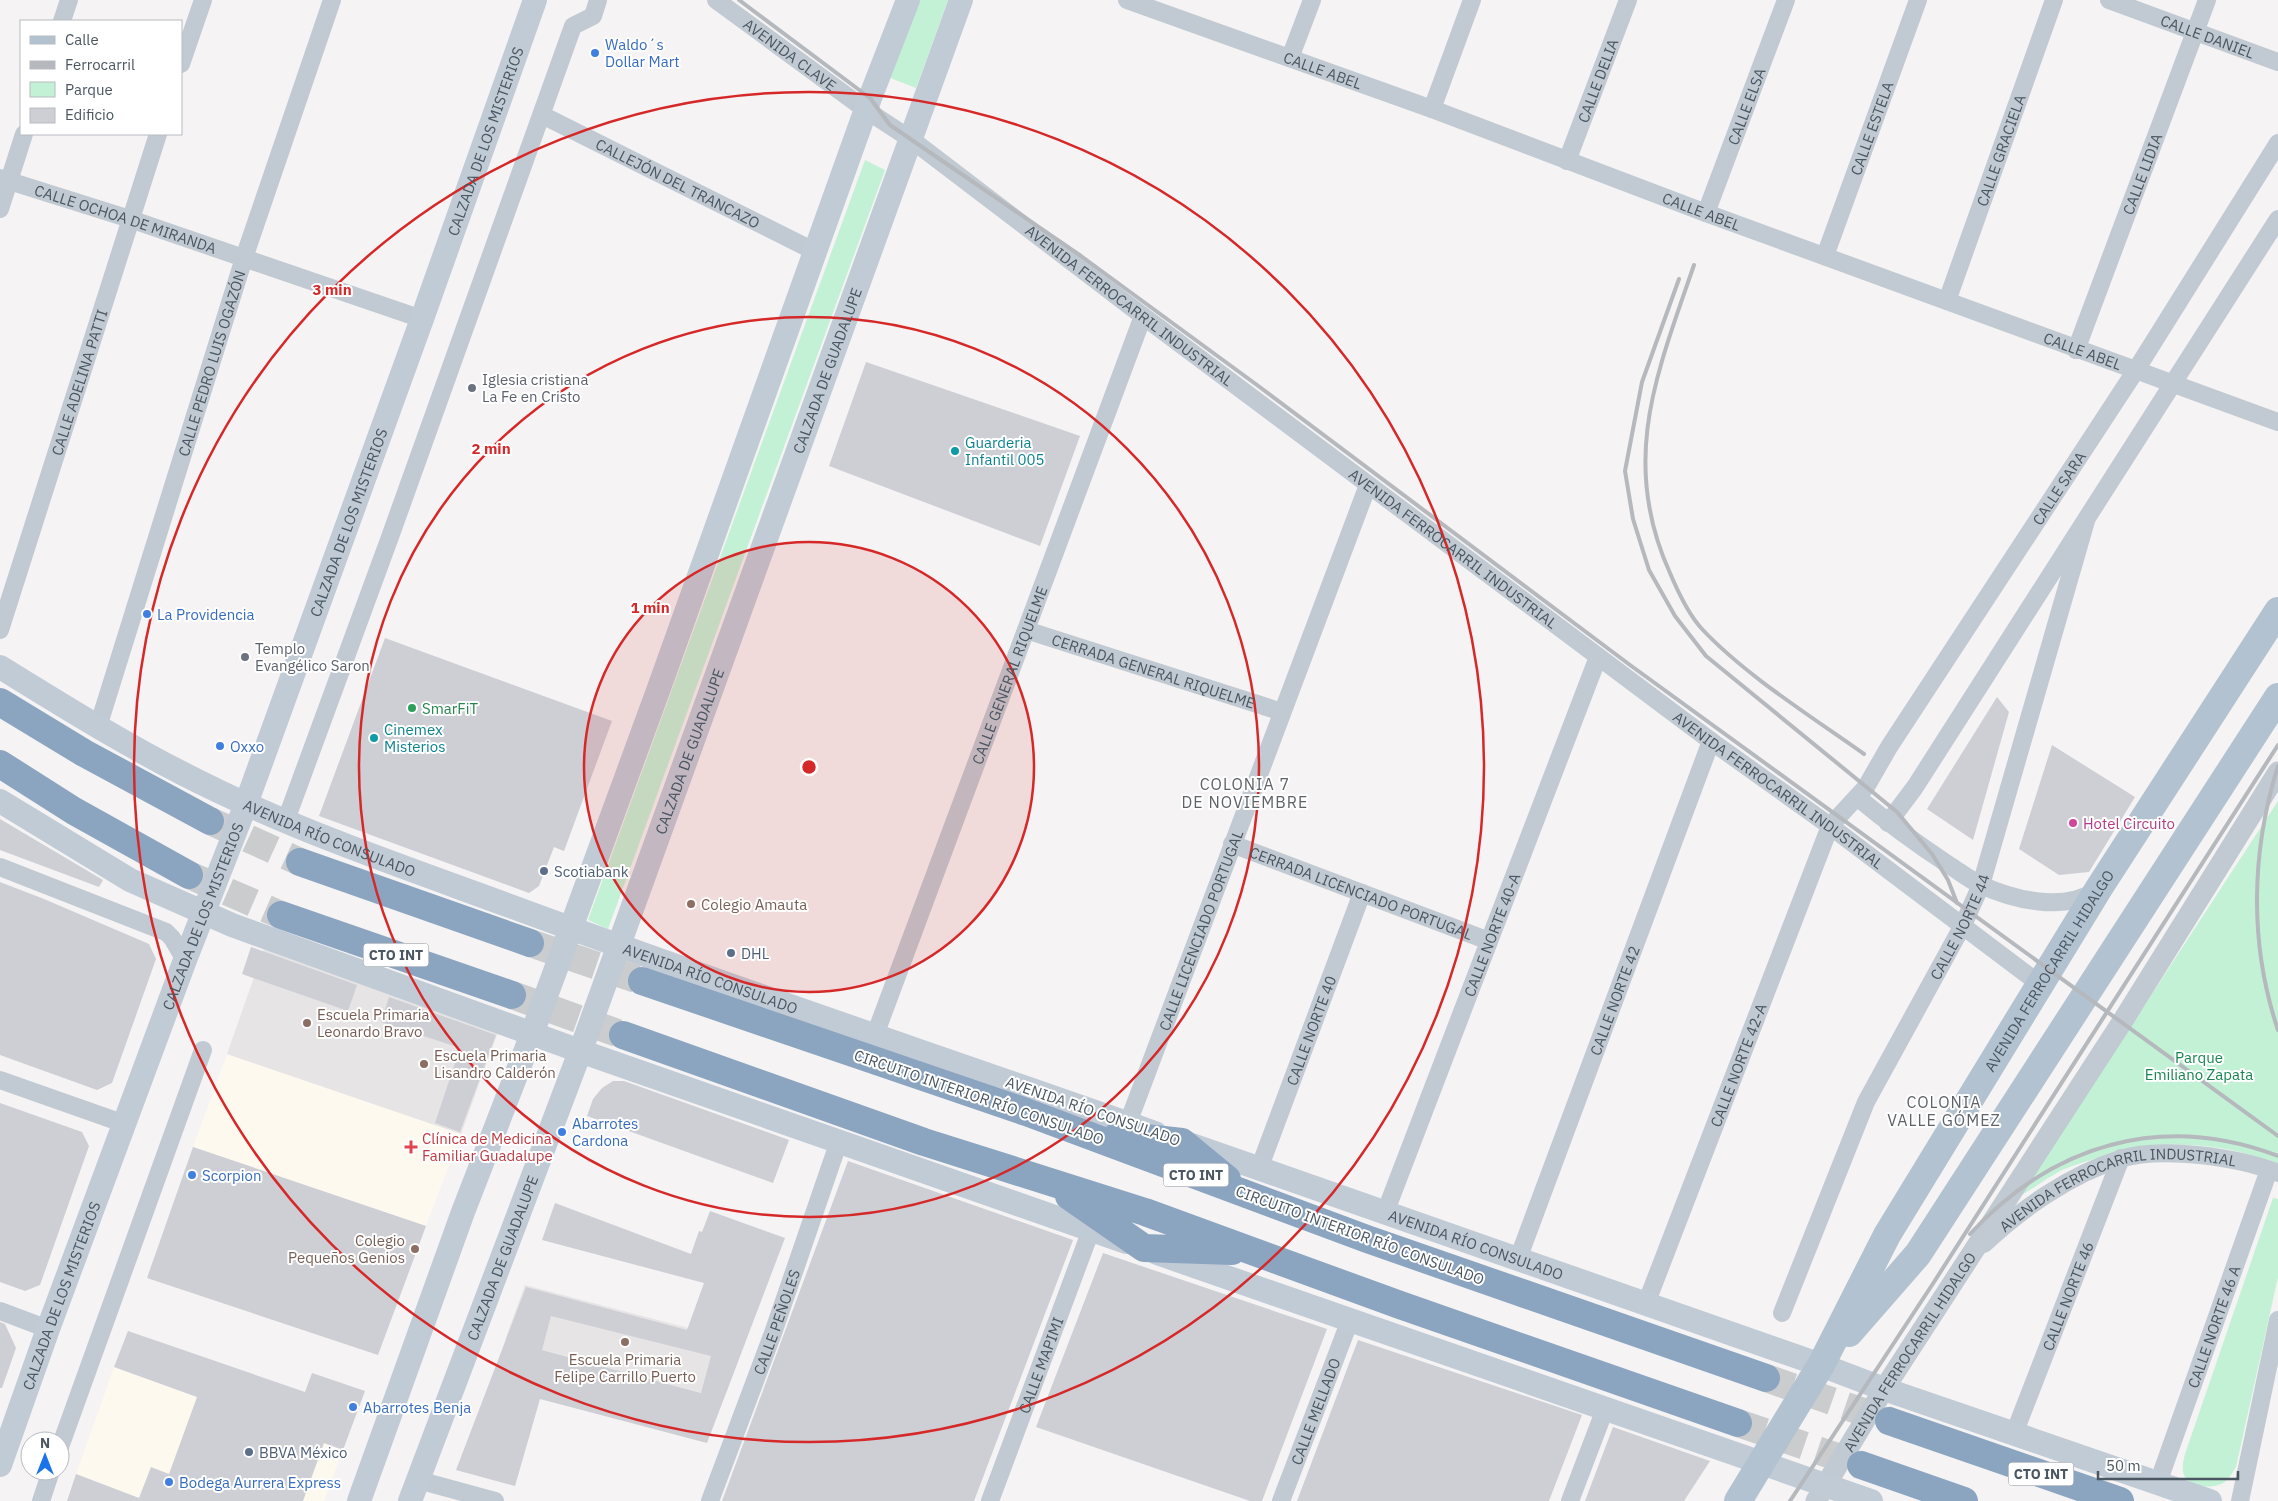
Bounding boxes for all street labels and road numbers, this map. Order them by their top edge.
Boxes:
street label: CALLE DANIEL [2158,10,2258,62]
street label: AVENIDA CLAVE [740,14,840,95]
street label: CALLE DELIA [1573,36,1622,125]
street label: CALZADA DE LOS MISTERIOS [443,44,527,238]
street label: CALLE ABEL [1281,47,1365,93]
street label: CALLE ELSA [1723,65,1769,147]
street label: CALLE ESTELA [1846,78,1897,178]
street label: CALLE GRACIELA [1972,91,2029,209]
street label: CALLE LIDIA [2118,130,2166,217]
street label: CALLEJÓN DEL TRANCAZO [593,134,763,232]
street label: CALLE OCHOA DE MIRANDA [32,180,219,258]
street label: CALLE ABEL [1660,188,1744,234]
street label: AVENIDA FERROCARRIL INDUSTRIAL [1022,221,1237,390]
street label: CALLE PEDRO LUIS OGAZÓN [173,268,249,459]
street label: CALZADA DE GUADALUPE [788,285,866,456]
street label: CALLE ADELINA PATTI [47,307,111,458]
street label: CALLE ABEL [2041,328,2125,374]
street label: CALZADA DE LOS MISTERIOS [305,425,391,619]
street label: CALLE SARA [2028,447,2090,528]
street label: AVENIDA FERROCARRIL INDUSTRIAL [1345,464,1562,633]
street label: CALLE GENERAL RIQUELME [967,583,1051,767]
street label: CERRADA GENERAL RIQUELME [1050,629,1258,712]
street label: CALZADA DE GUADALUPE [650,666,728,837]
street label: AVENIDA FERROCARRIL INDUSTRIAL [1670,707,1888,873]
street label: AVENIDA RÍO CONSULADO [241,795,418,880]
street label: CALZADA DE LOS MISTERIOS [158,820,247,1012]
street label: CALLE LICENCIADO PORTUGAL [1154,827,1247,1033]
street label: CERRADA LICENCIADO PORTUGAL [1247,842,1476,944]
street label: AVENIDA FERROCARRIL HIDALGO [1980,866,2118,1075]
street label: CALLE NORTE 40-A [1459,870,1524,999]
street label: CALLE NORTE 44 [1925,872,1993,983]
street label: AVENIDA RÍO CONSULADO [621,939,800,1018]
street label: CALLE NORTE 42 [1585,943,1643,1058]
road number: CTO INT [364,944,428,966]
street label: CALLE NORTE 40 [1282,973,1340,1088]
street label: CALLE NORTE 42-A [1706,1000,1770,1130]
street label: CIRCUITO INTERIOR RÍO CONSULADO [852,1045,1106,1149]
street label: AVENIDA RÍO CONSULADO [1003,1072,1183,1150]
street label: AVENIDA FERROCARRIL INDUSTRIAL [1995,1144,2238,1236]
road number: CTO INT [1164,1164,1228,1186]
street label: CALZADA DE GUADALUPE [462,1173,542,1343]
street label: CIRCUITO INTERIOR RÍO CONSULADO [1233,1181,1487,1289]
street label: CALZADA DE LOS MISTERIOS [18,1199,104,1392]
street label: AVENIDA RÍO CONSULADO [1386,1205,1566,1284]
street label: CALLE NORTE 46 [2038,1239,2097,1353]
street label: AVENIDA FERROCARRIL HIDALGO [1839,1248,1980,1455]
street label: CALLE NORTE 46 A [2183,1262,2244,1390]
street label: CALLE PEÑOLES [749,1267,804,1377]
street label: CALLE MAPIMI [1014,1314,1067,1416]
street label: CALLE MELLADO [1286,1355,1344,1467]
road number: CTO INT [2008,1462,2074,1486]

